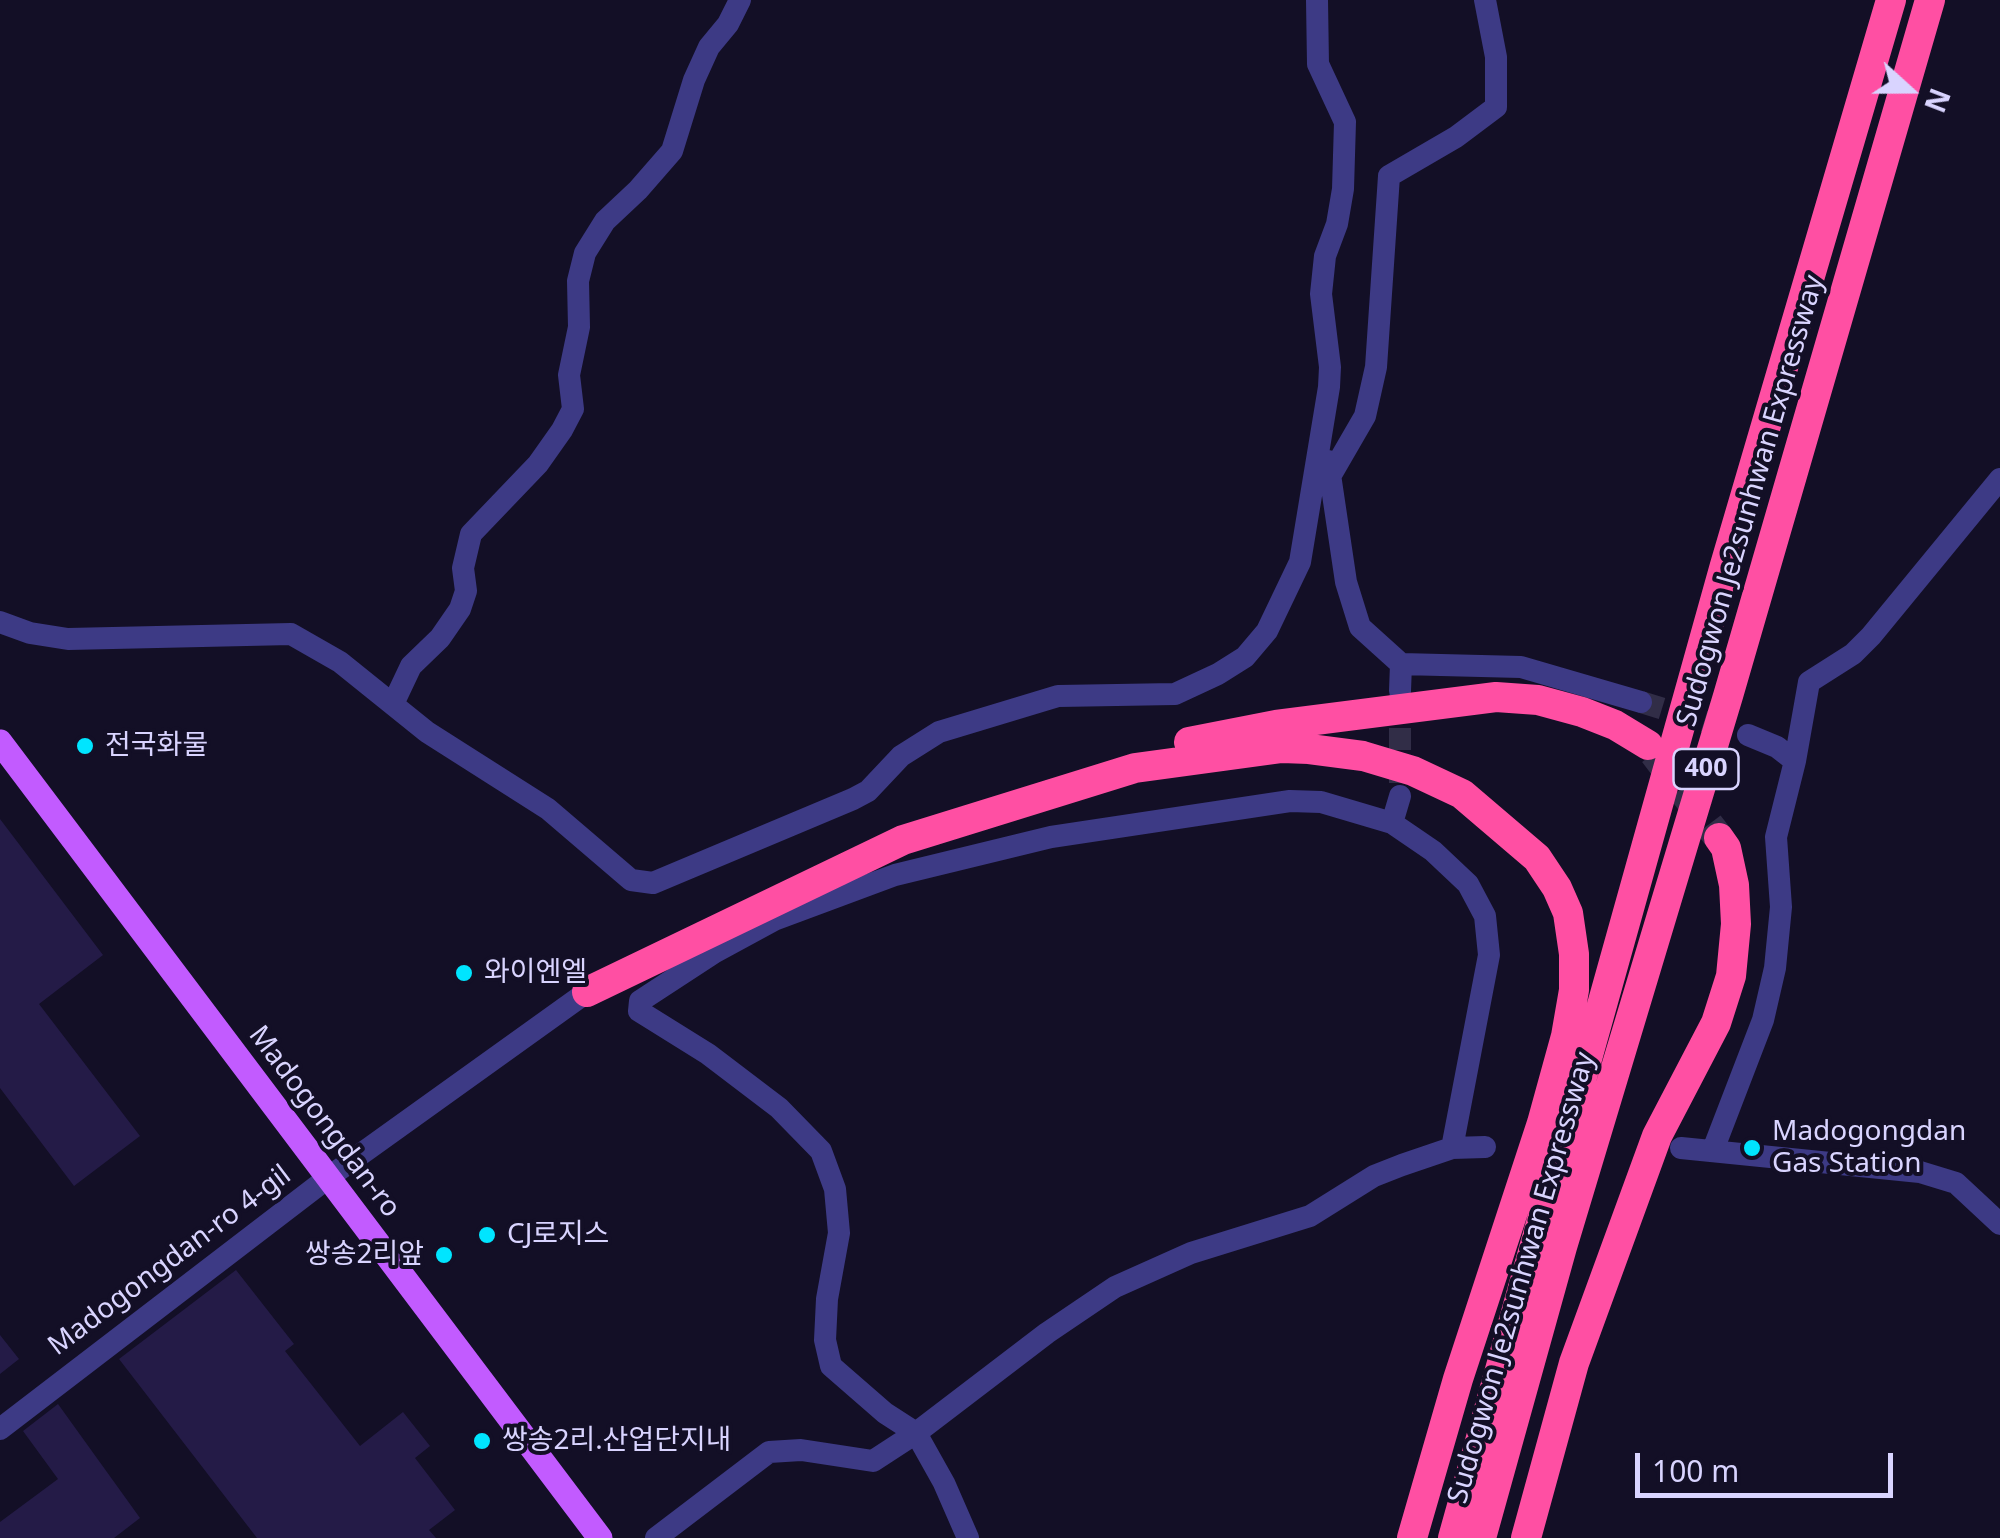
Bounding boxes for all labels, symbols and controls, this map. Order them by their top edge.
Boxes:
north arrow [1860,40,1960,140]
text: N [1916,83,1960,118]
street label: Sudogwon Je2sunhwan Expressway [1670,271,1832,731]
place label: 전국화물 [105,729,208,763]
marker: 전국화물 [74,735,96,757]
road number: 400 [1674,749,1738,789]
place label: 와이엔엘 [484,956,587,990]
marker: 와이엔엘 [453,962,475,984]
street label: Madogongdan-ro [241,1020,407,1224]
street label: Sudogwon Je2sunhwan Expressway [1441,1048,1603,1508]
place label: Madogongdan Gas Station [1772,1115,1966,1181]
marker: Madogongdan Gas Station [1741,1137,1763,1159]
street label: Madogongdan-ro 4-gil [42,1159,298,1363]
place label: CJ로지스 [507,1218,610,1252]
marker: CJ로지스 [476,1224,498,1246]
place label: 쌍송2리앞 [305,1238,424,1272]
marker: 쌍송2리앞 [433,1244,455,1266]
place label: 쌍송2리.산업단지내 [502,1424,732,1458]
marker: 쌍송2리.산업단지내 [471,1430,493,1452]
scale bar [1640,1433,1898,1495]
text: 100 m [1652,1450,1739,1491]

